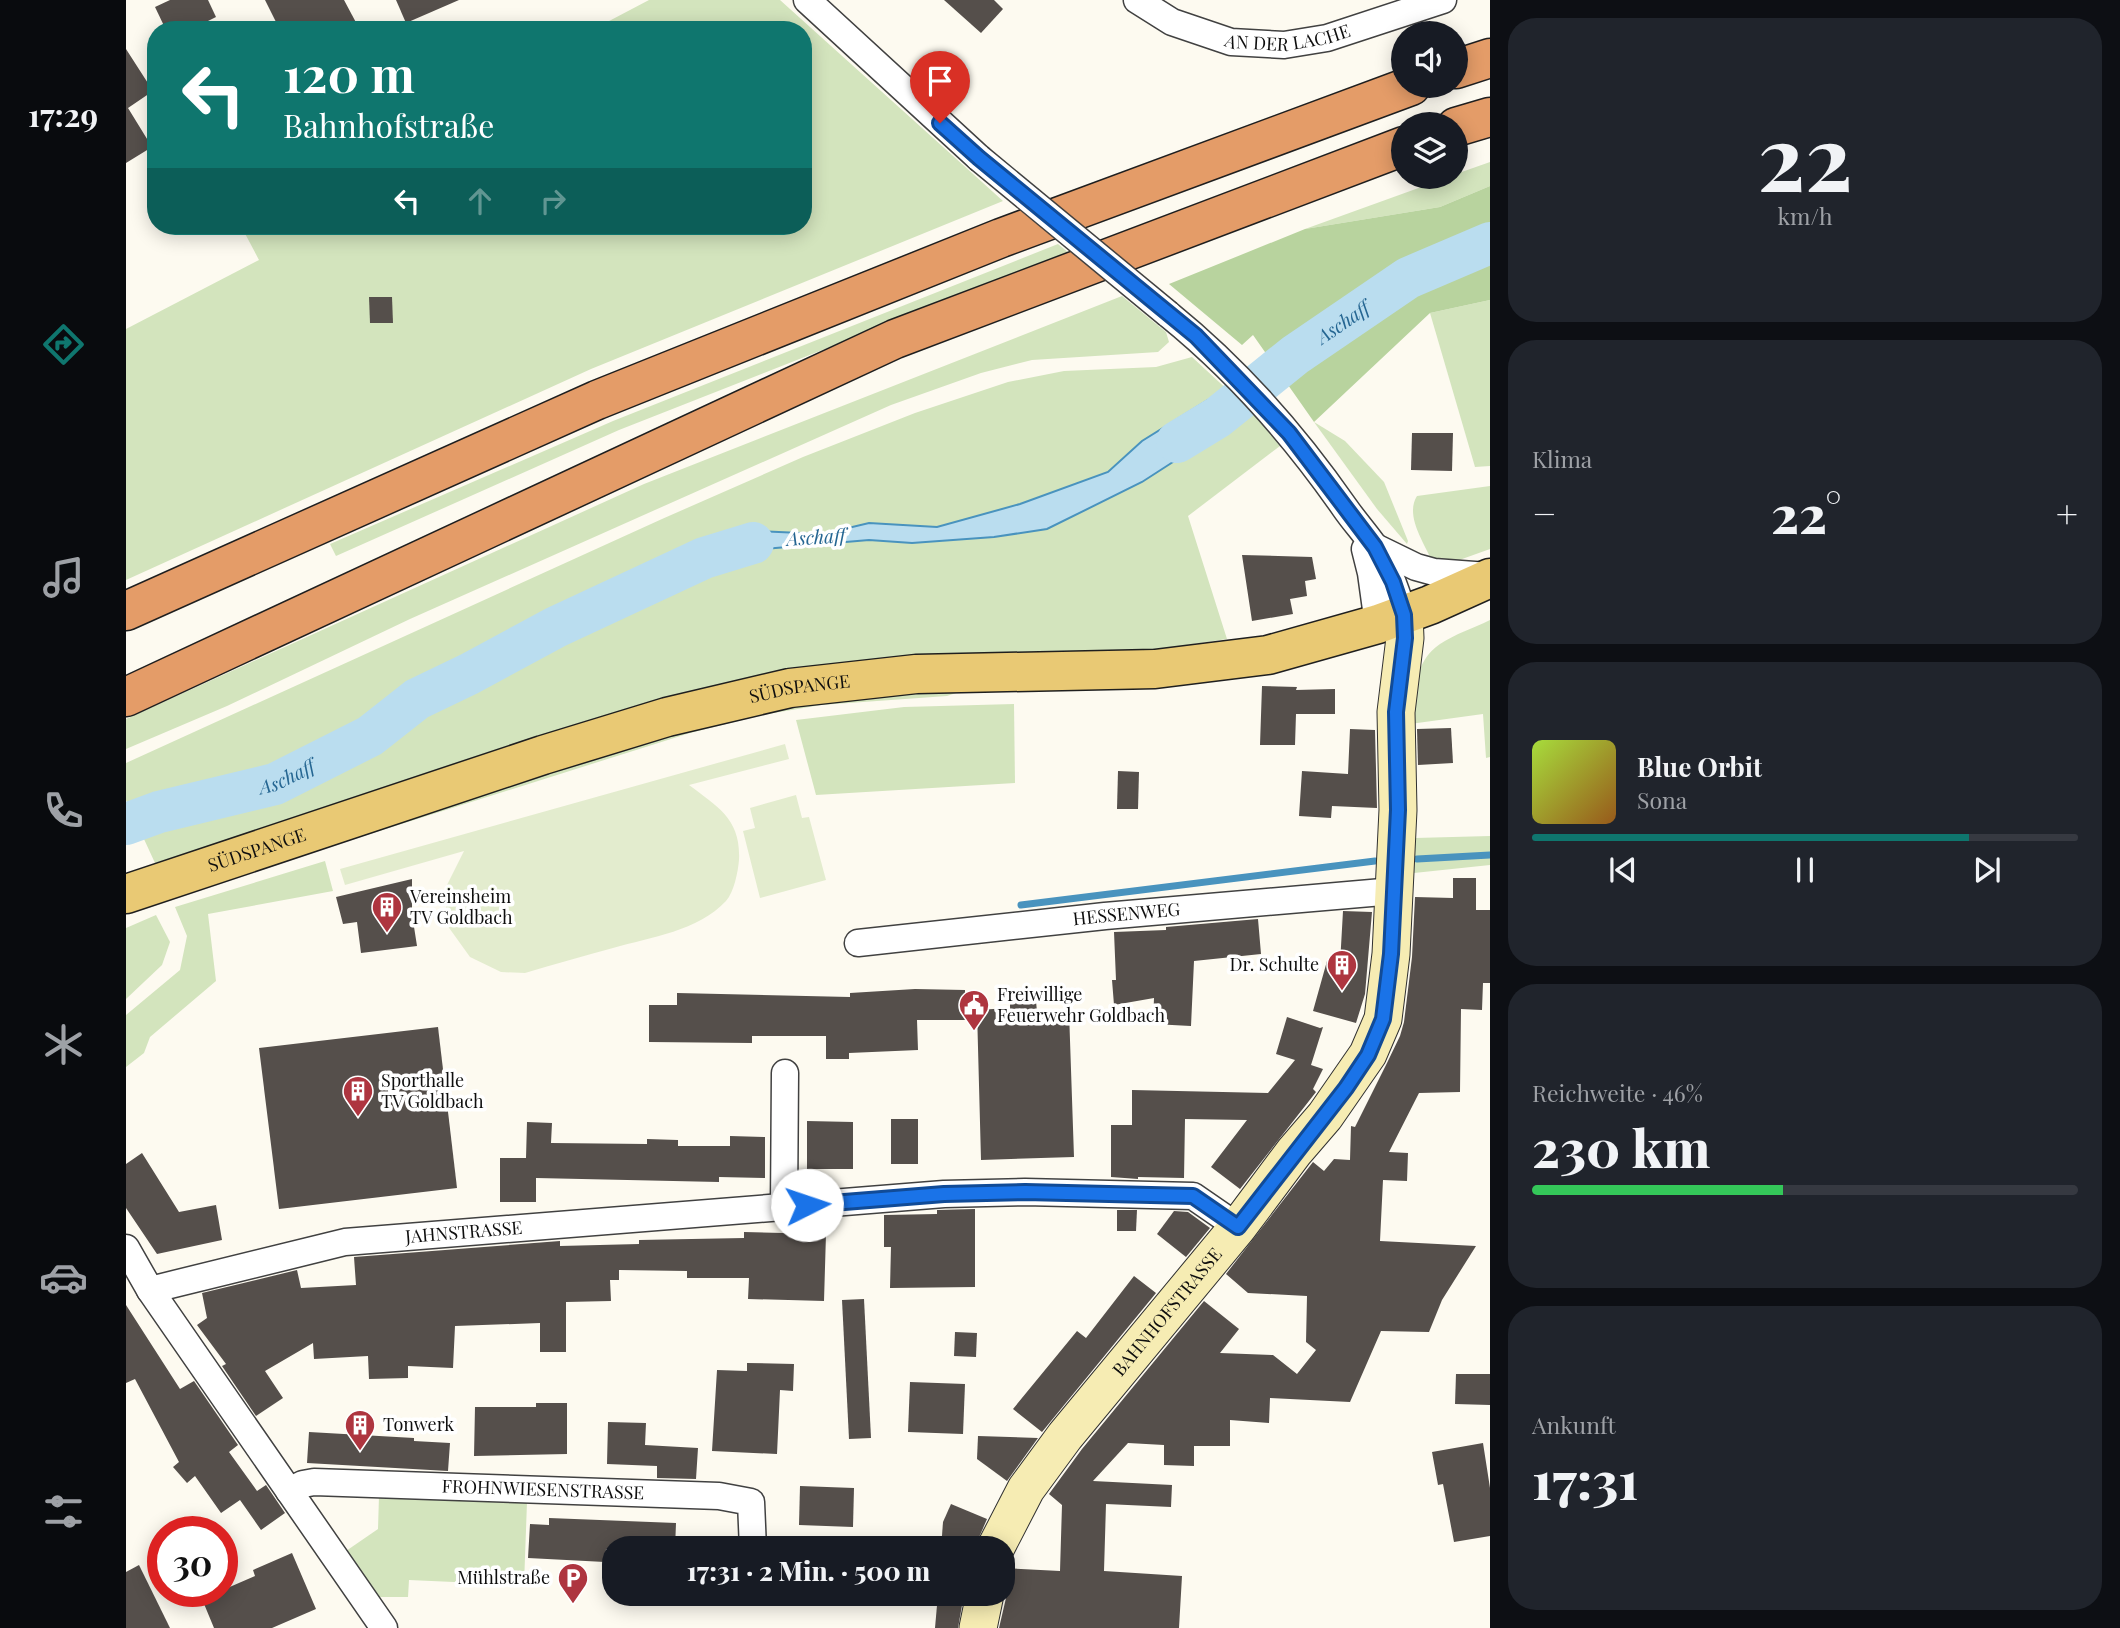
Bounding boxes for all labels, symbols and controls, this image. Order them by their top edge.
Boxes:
street label: AN DER LACHE [1221,18,1353,56]
map controls [1391,21,1468,189]
button: sound [1391,21,1468,98]
text: 120 m [283,40,415,105]
icon: left [168,49,259,140]
pin [910,51,970,123]
icon: arrive [921,62,959,100]
text: 17:29 [28,92,98,135]
text: 22 [1757,94,1853,215]
text: Bahnhofstraße [283,103,494,146]
button: layers [1391,112,1468,189]
icon: left [388,182,426,220]
icon: ahead [461,182,499,220]
icon: right [534,182,572,220]
text: km/h [1777,200,1833,231]
water label: Aschaff [1309,292,1377,350]
icon: directions [39,320,88,369]
text: Klima [1532,443,1592,474]
text: 22° [1771,478,1841,547]
text: − [1532,487,1557,538]
text: + [2056,487,2078,538]
water label: Aschaff [784,521,850,551]
icon: music [39,553,88,602]
street label: SÜDSPANGE [747,668,851,708]
text: Blue Orbit [1637,749,1762,784]
water label: Aschaff [254,751,322,800]
text: Sona [1637,784,1687,815]
icon: phone [39,786,88,835]
street label: SÜDSPANGE [205,822,309,877]
icon: previous [1604,851,1642,889]
icon: pause [1786,851,1824,889]
icon: next [1968,851,2006,889]
place label: Vereinsheim TV Goldbach [409,884,513,929]
building icon: Vereinsheim TV Goldbach [370,890,404,934]
street label: HESSENWEG [1071,897,1181,930]
building icon: Dr. Schulte [1325,948,1359,992]
place label: Dr. Schulte [1229,952,1319,976]
place label: Freiwillige Feuerwehr Goldbach [997,982,1166,1027]
public building icon: Freiwillige Feuerwehr Goldbach [957,988,991,1032]
icon: climate [39,1020,88,1069]
place label: Sporthalle TV Goldbach [381,1068,484,1113]
building icon: Sporthalle TV Goldbach [341,1074,375,1118]
text: Reichweite · 46% [1532,1077,1703,1108]
text: 230 km [1532,1112,1710,1181]
position arrow [770,1168,844,1242]
street label: JAHNSTRASSE [403,1215,523,1248]
street label: BAHNHOFSTRASSE [1106,1242,1227,1381]
icon: car [39,1253,88,1302]
building icon: Tonwerk [343,1408,377,1452]
text: Ankunft [1532,1409,1616,1440]
place label: Tonwerk [383,1412,454,1436]
text: 17:31 [1532,1444,1638,1513]
street label: FROHNWIESENSTRASSE [441,1473,645,1504]
icon: filters [39,1487,88,1536]
speed limit sign: 30 [147,1516,238,1607]
text: 17:31 · 2 Min. · 500 m [687,1553,930,1588]
parking icon: Mühlstraße [556,1561,590,1605]
place label: Mühlstraße [457,1565,550,1589]

